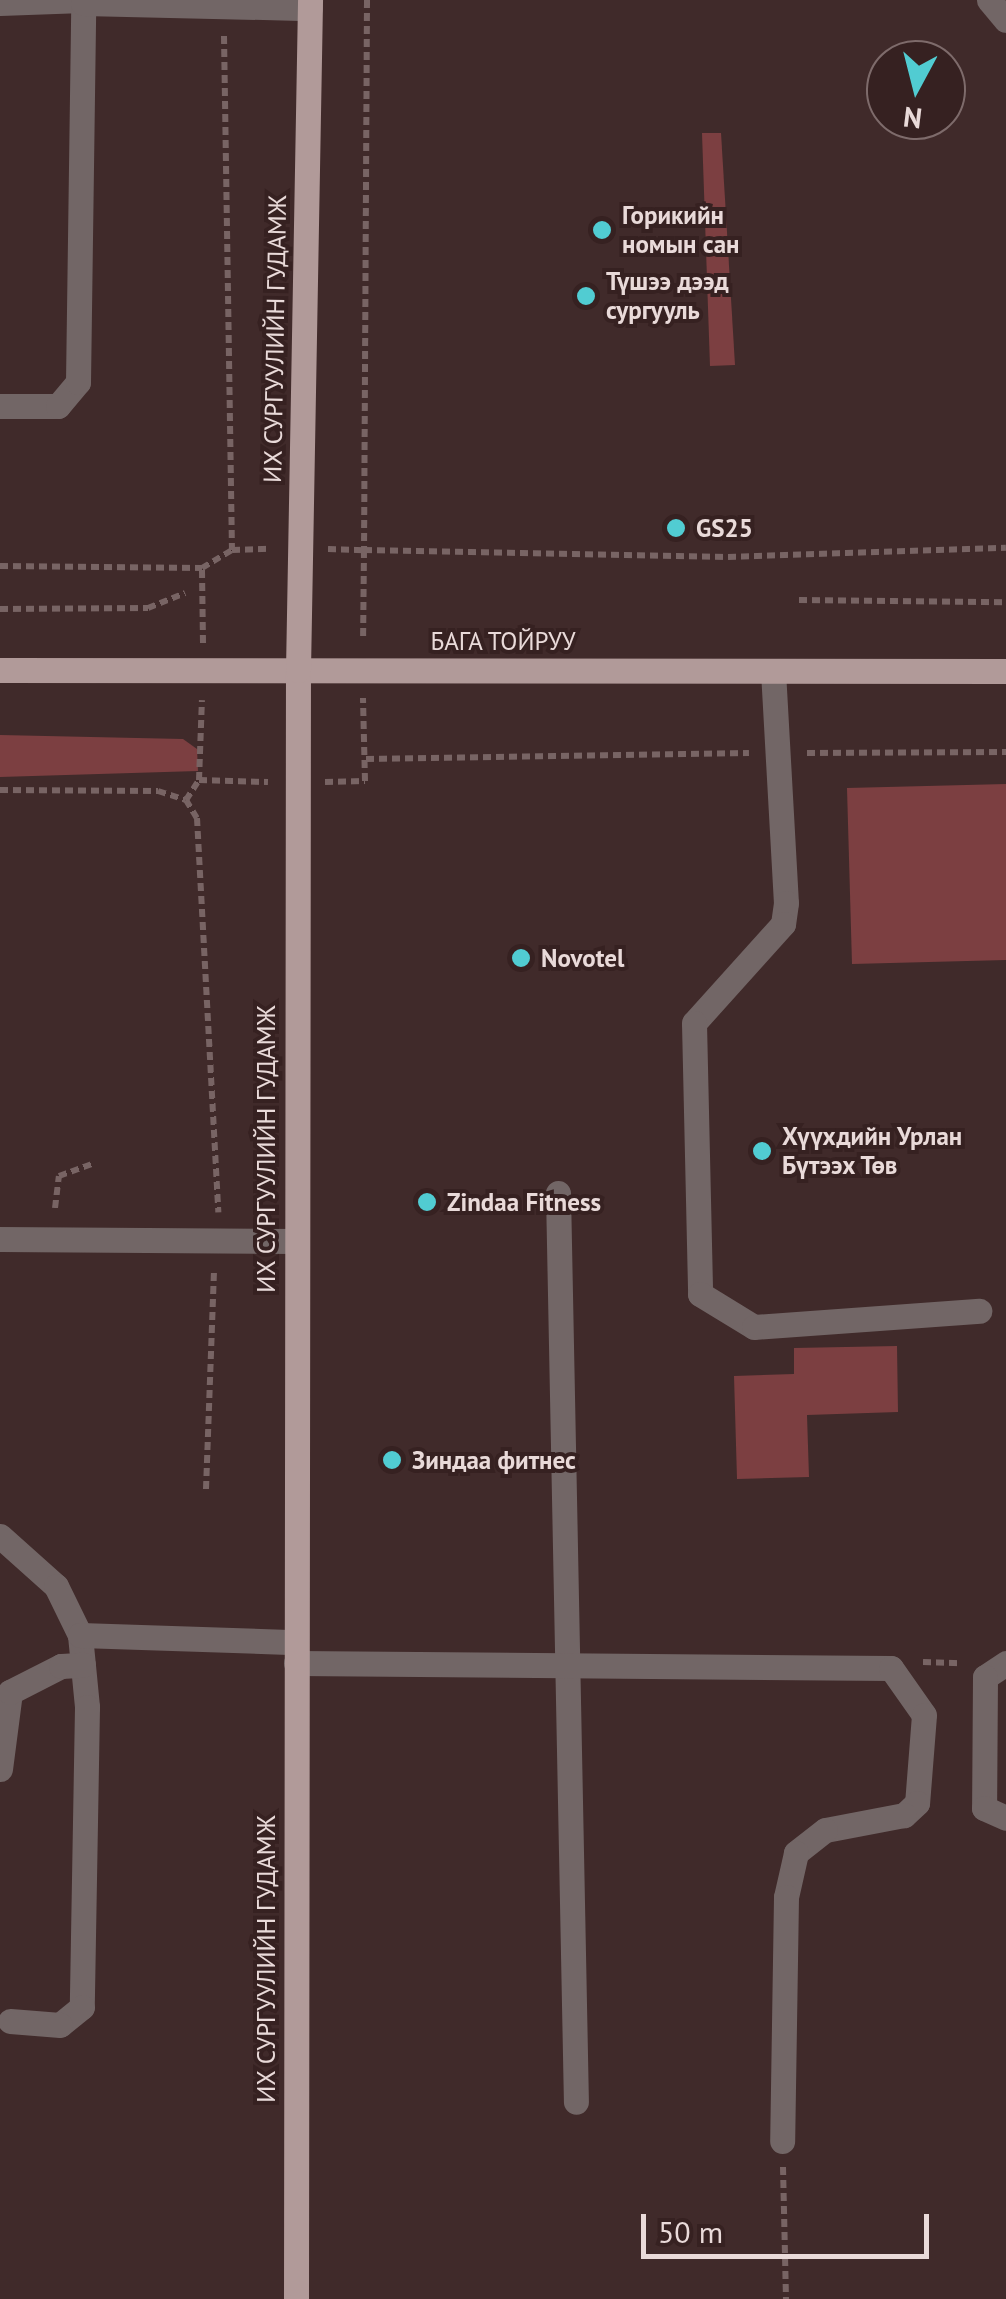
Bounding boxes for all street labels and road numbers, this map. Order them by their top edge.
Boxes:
street label: ИХ СУРГУУЛИЙН ГУДАМЖ [257,195,293,483]
street label: БАГА ТОЙРУУ [430,626,576,656]
street label: ИХ СУРГУУЛИЙН ГУДАМЖ [251,1005,281,1293]
street label: ИХ СУРГУУЛИЙН ГУДАМЖ [251,1815,281,2103]

